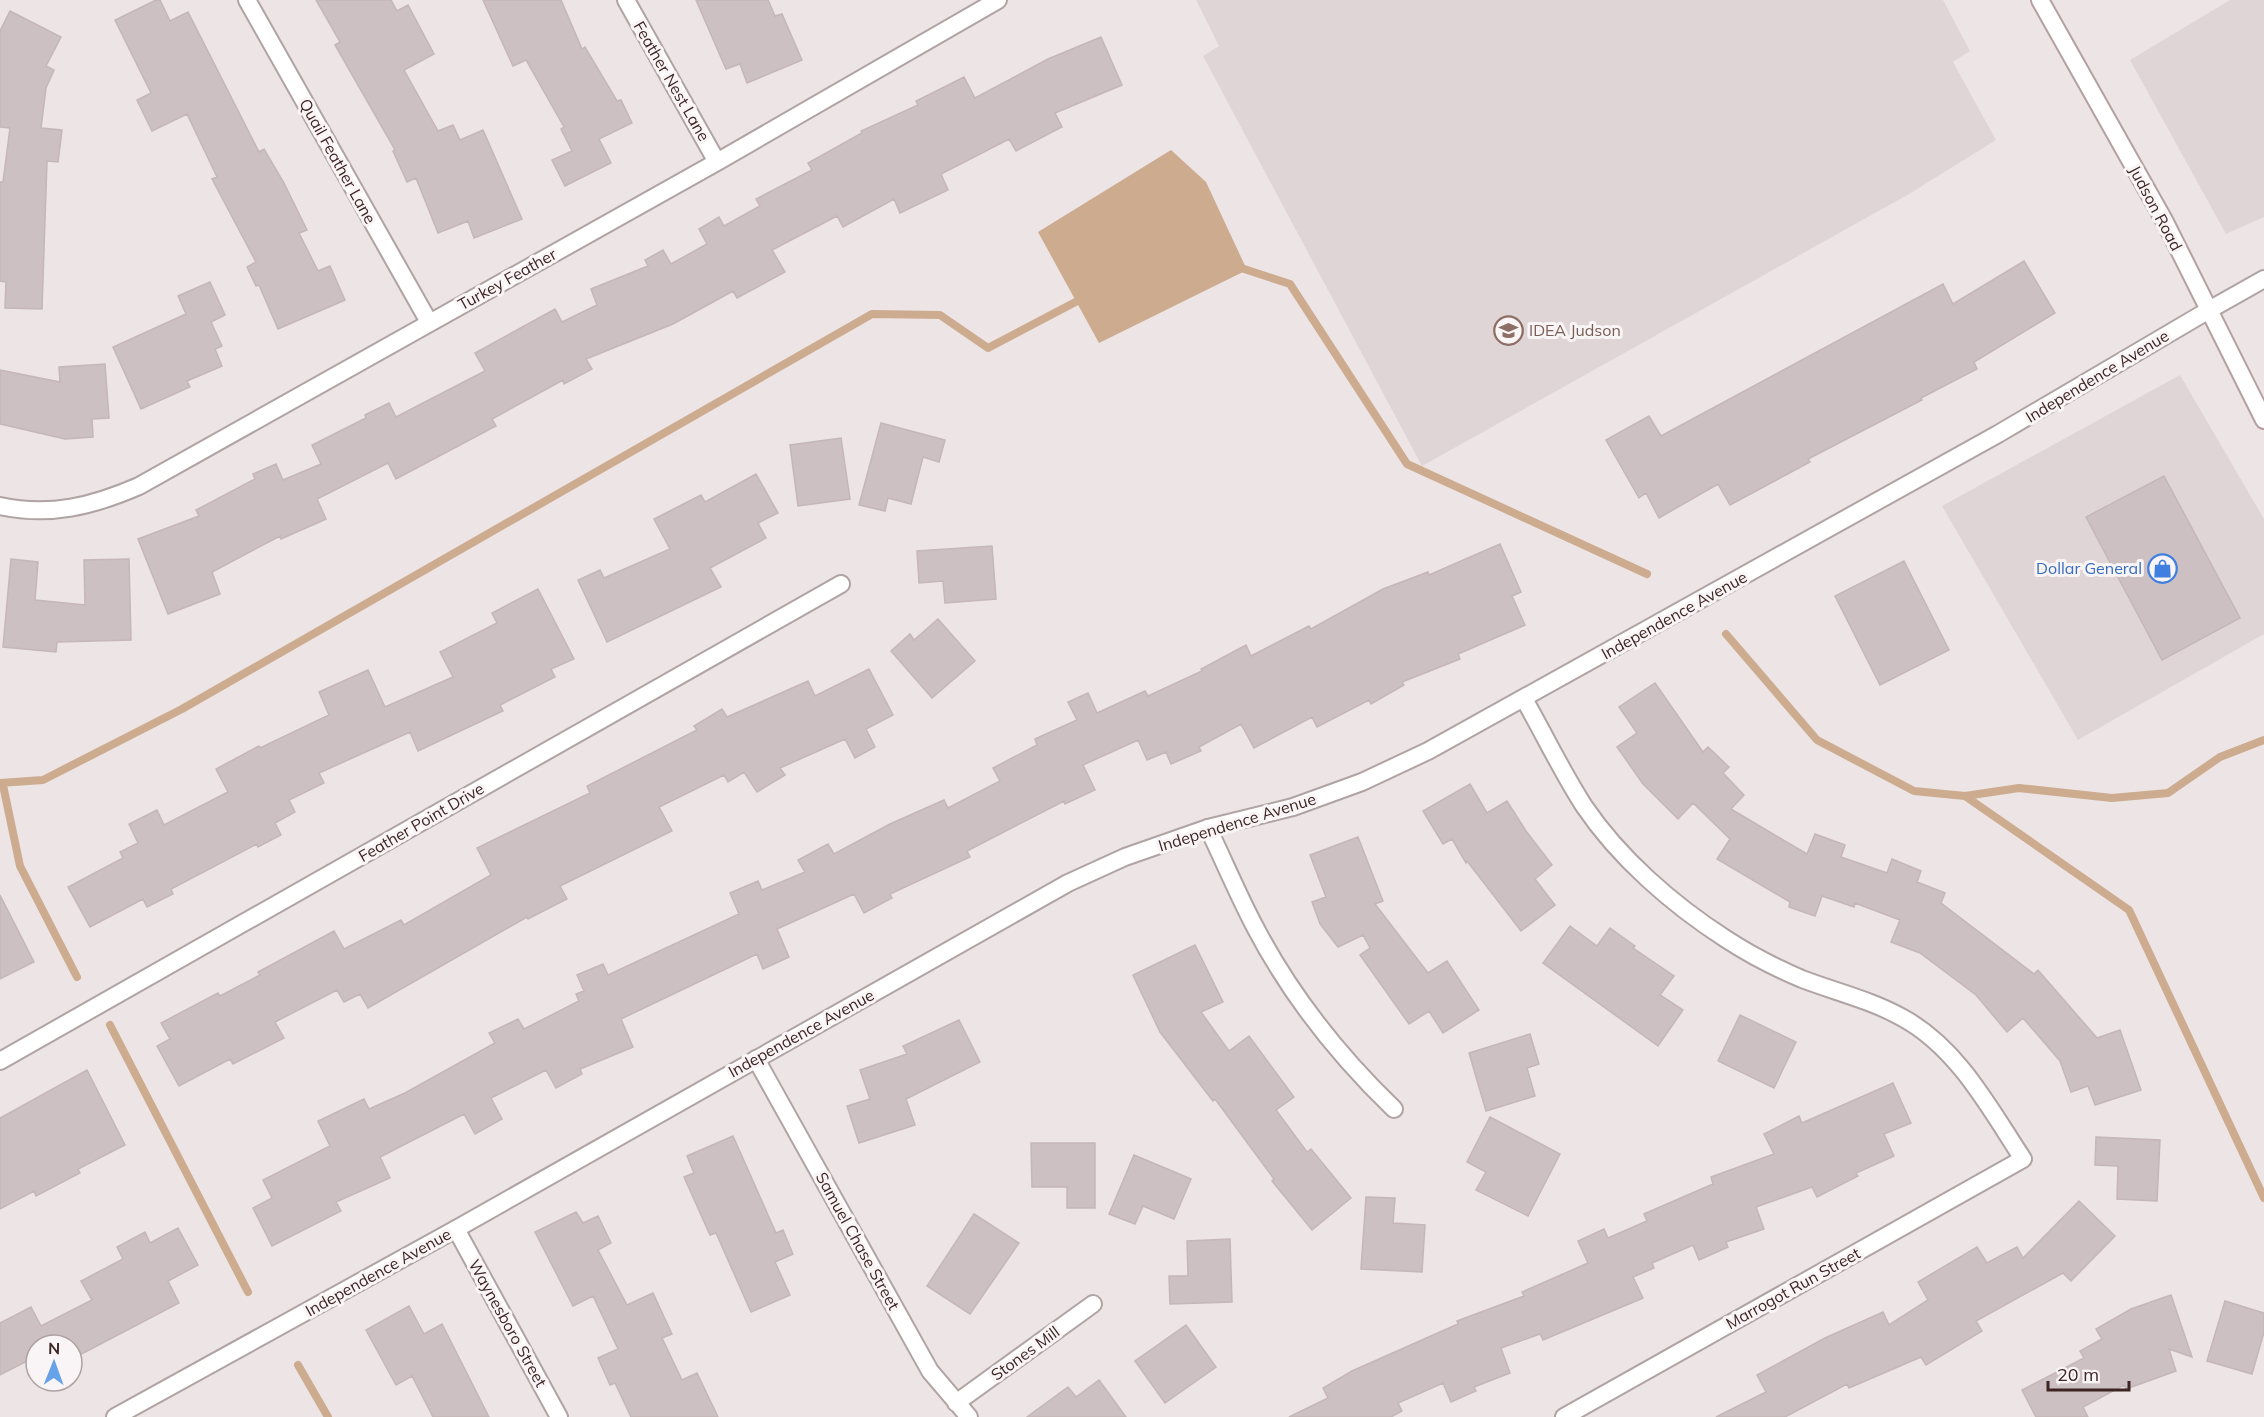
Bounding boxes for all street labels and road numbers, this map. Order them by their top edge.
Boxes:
street label: Feather Nest Lane [630,17,714,145]
street label: Quail Feather Lane [295,95,381,227]
street label: Judson Road [2125,162,2187,254]
street label: Turkey Feather [454,244,560,314]
street label: Independence Avenue [2022,325,2172,427]
street label: Independence Avenue [1598,567,1750,663]
street label: Feather Point Drive [355,778,487,866]
street label: Independence Avenue [1156,789,1318,855]
street label: Independence Avenue [725,985,877,1081]
street label: Samuel Chase Street [812,1169,904,1314]
street label: Independence Avenue [302,1224,454,1320]
street label: Marrogot Run Street [1722,1243,1864,1333]
street label: Waynesboro Street [465,1256,552,1391]
street label: Stones Mill [987,1321,1063,1385]

